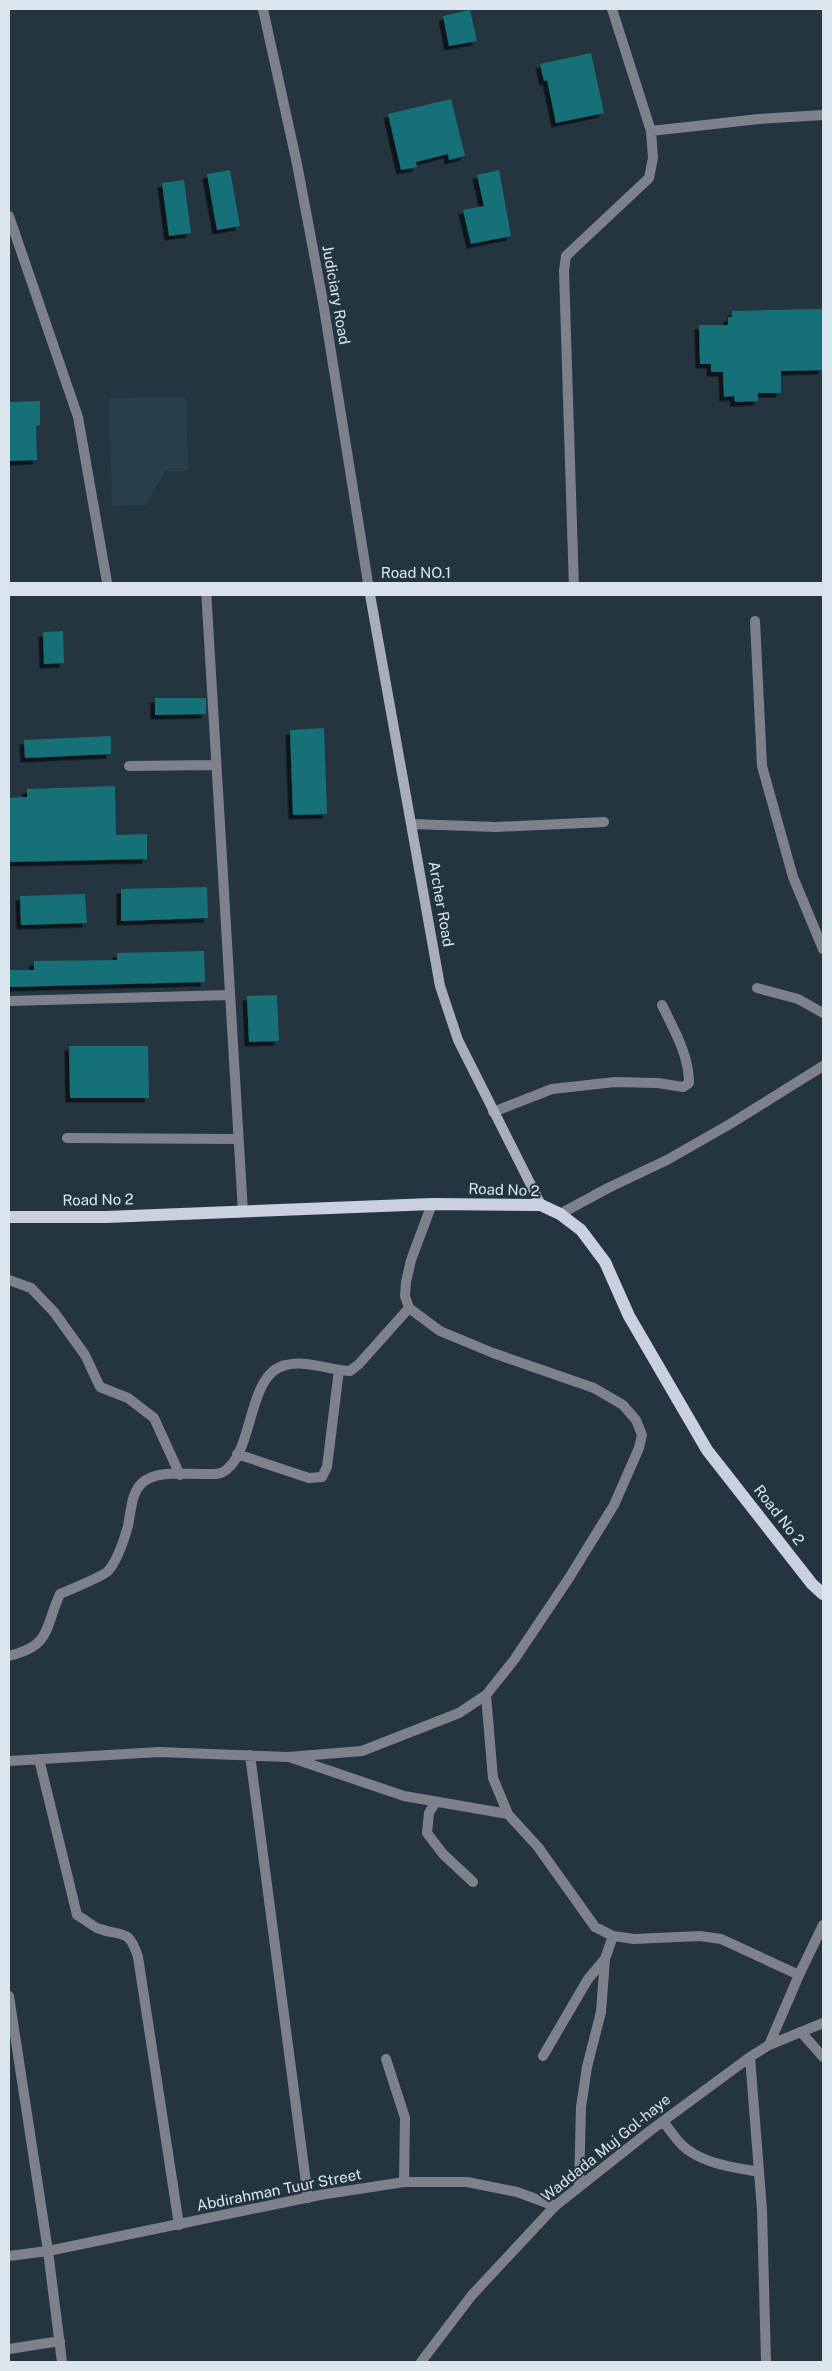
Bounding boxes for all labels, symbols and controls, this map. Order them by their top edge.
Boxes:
street label: Judiciary Road [319,244,354,346]
street label: Road NO.1 [381,564,451,581]
street label: Archer Road [426,860,457,948]
street label: Road No 2 [468,1180,540,1199]
street label: Road No 2 [62,1190,134,1209]
street label: Road No 2 [751,1481,808,1548]
street label: Waddada Muj Gol-haye [538,2090,674,2205]
street label: Abdirahman Tuur Street [195,2165,363,2214]

